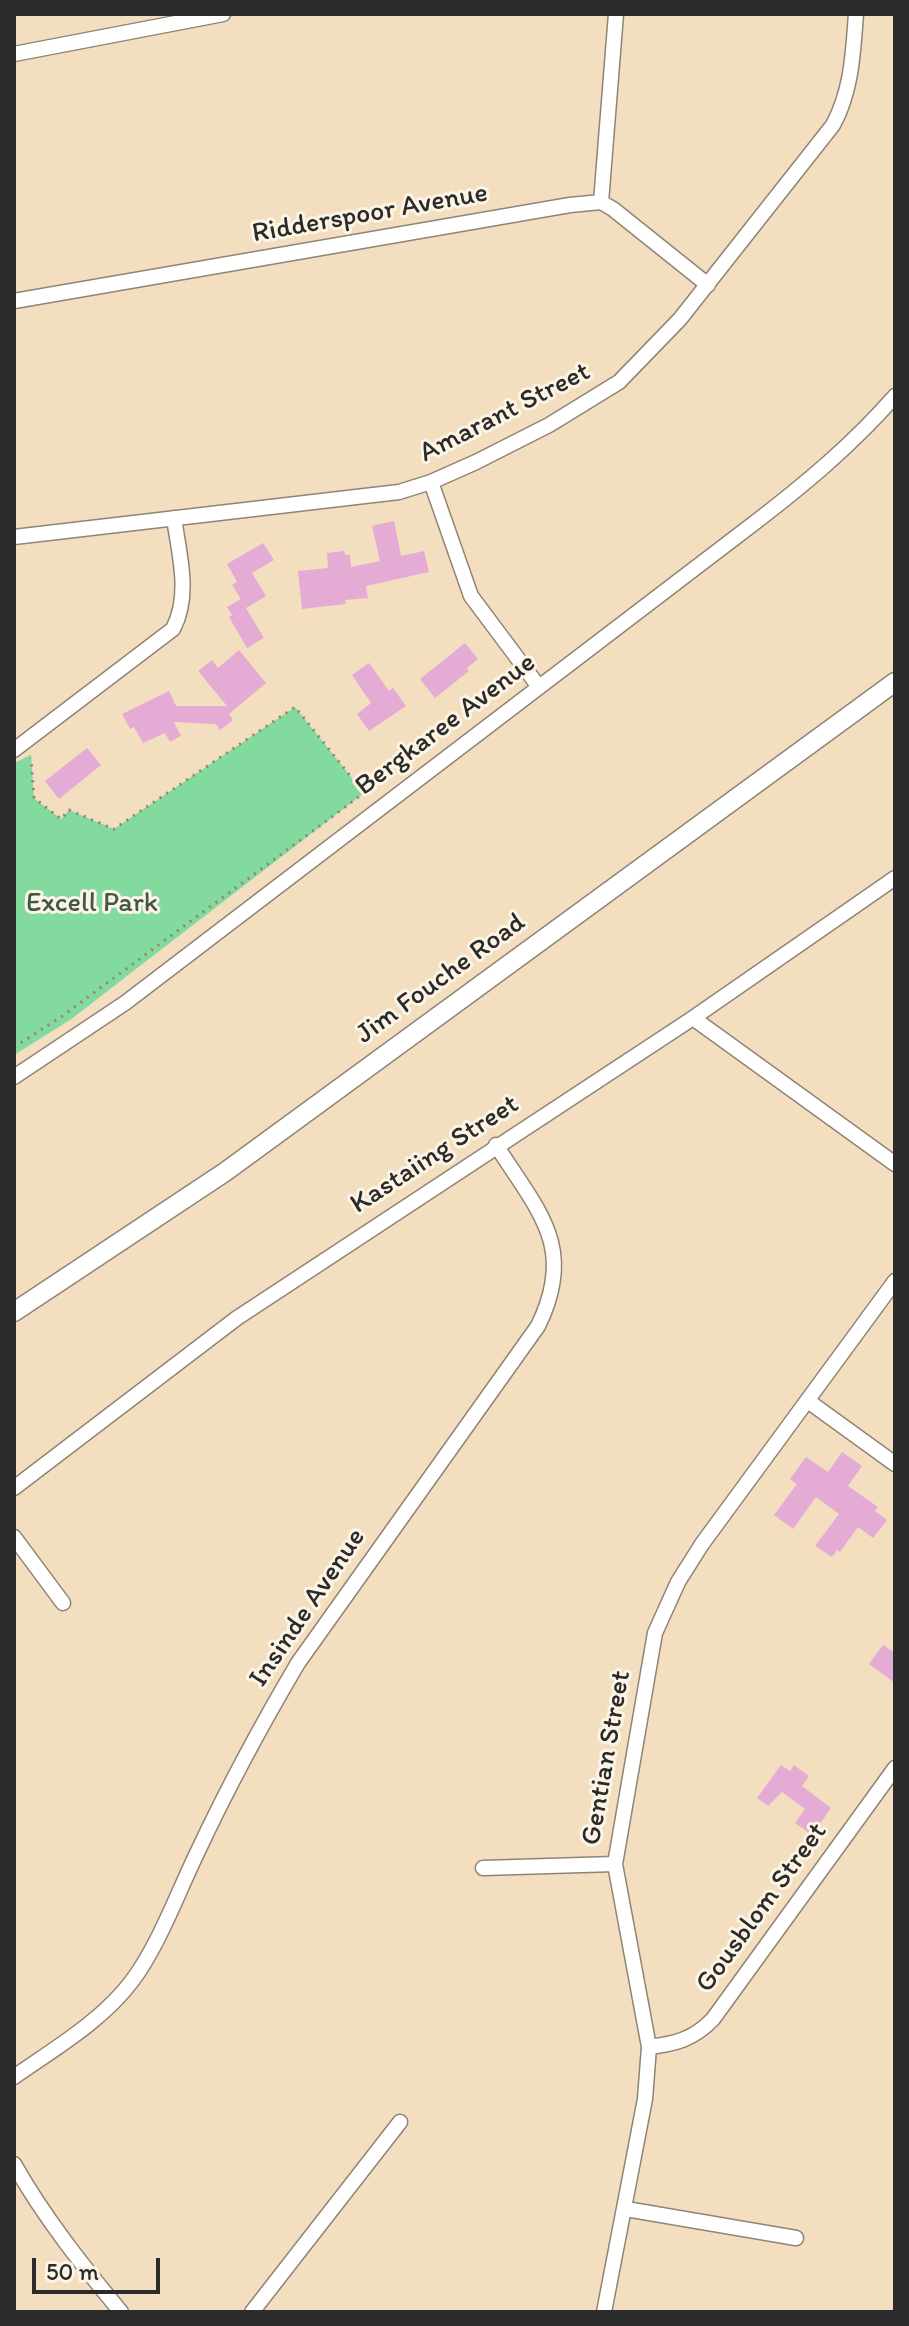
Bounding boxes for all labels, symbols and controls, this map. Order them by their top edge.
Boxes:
street label: Ridderspoor Avenue [250,177,490,251]
street label: Amarant Street [414,356,596,470]
street label: Bergkaree Avenue [349,646,543,804]
park label: Excell Park [26,887,158,921]
street label: Jim Fouche Road [350,906,532,1052]
street label: Kastaiing Street [344,1088,526,1222]
street label: Insinde Avenue [243,1522,373,1694]
street label: Gentian Street [575,1668,639,1848]
street label: Gousblom Street [689,1816,835,2000]
scale bar [36,2242,164,2292]
text: 50 m [46,2257,99,2286]

